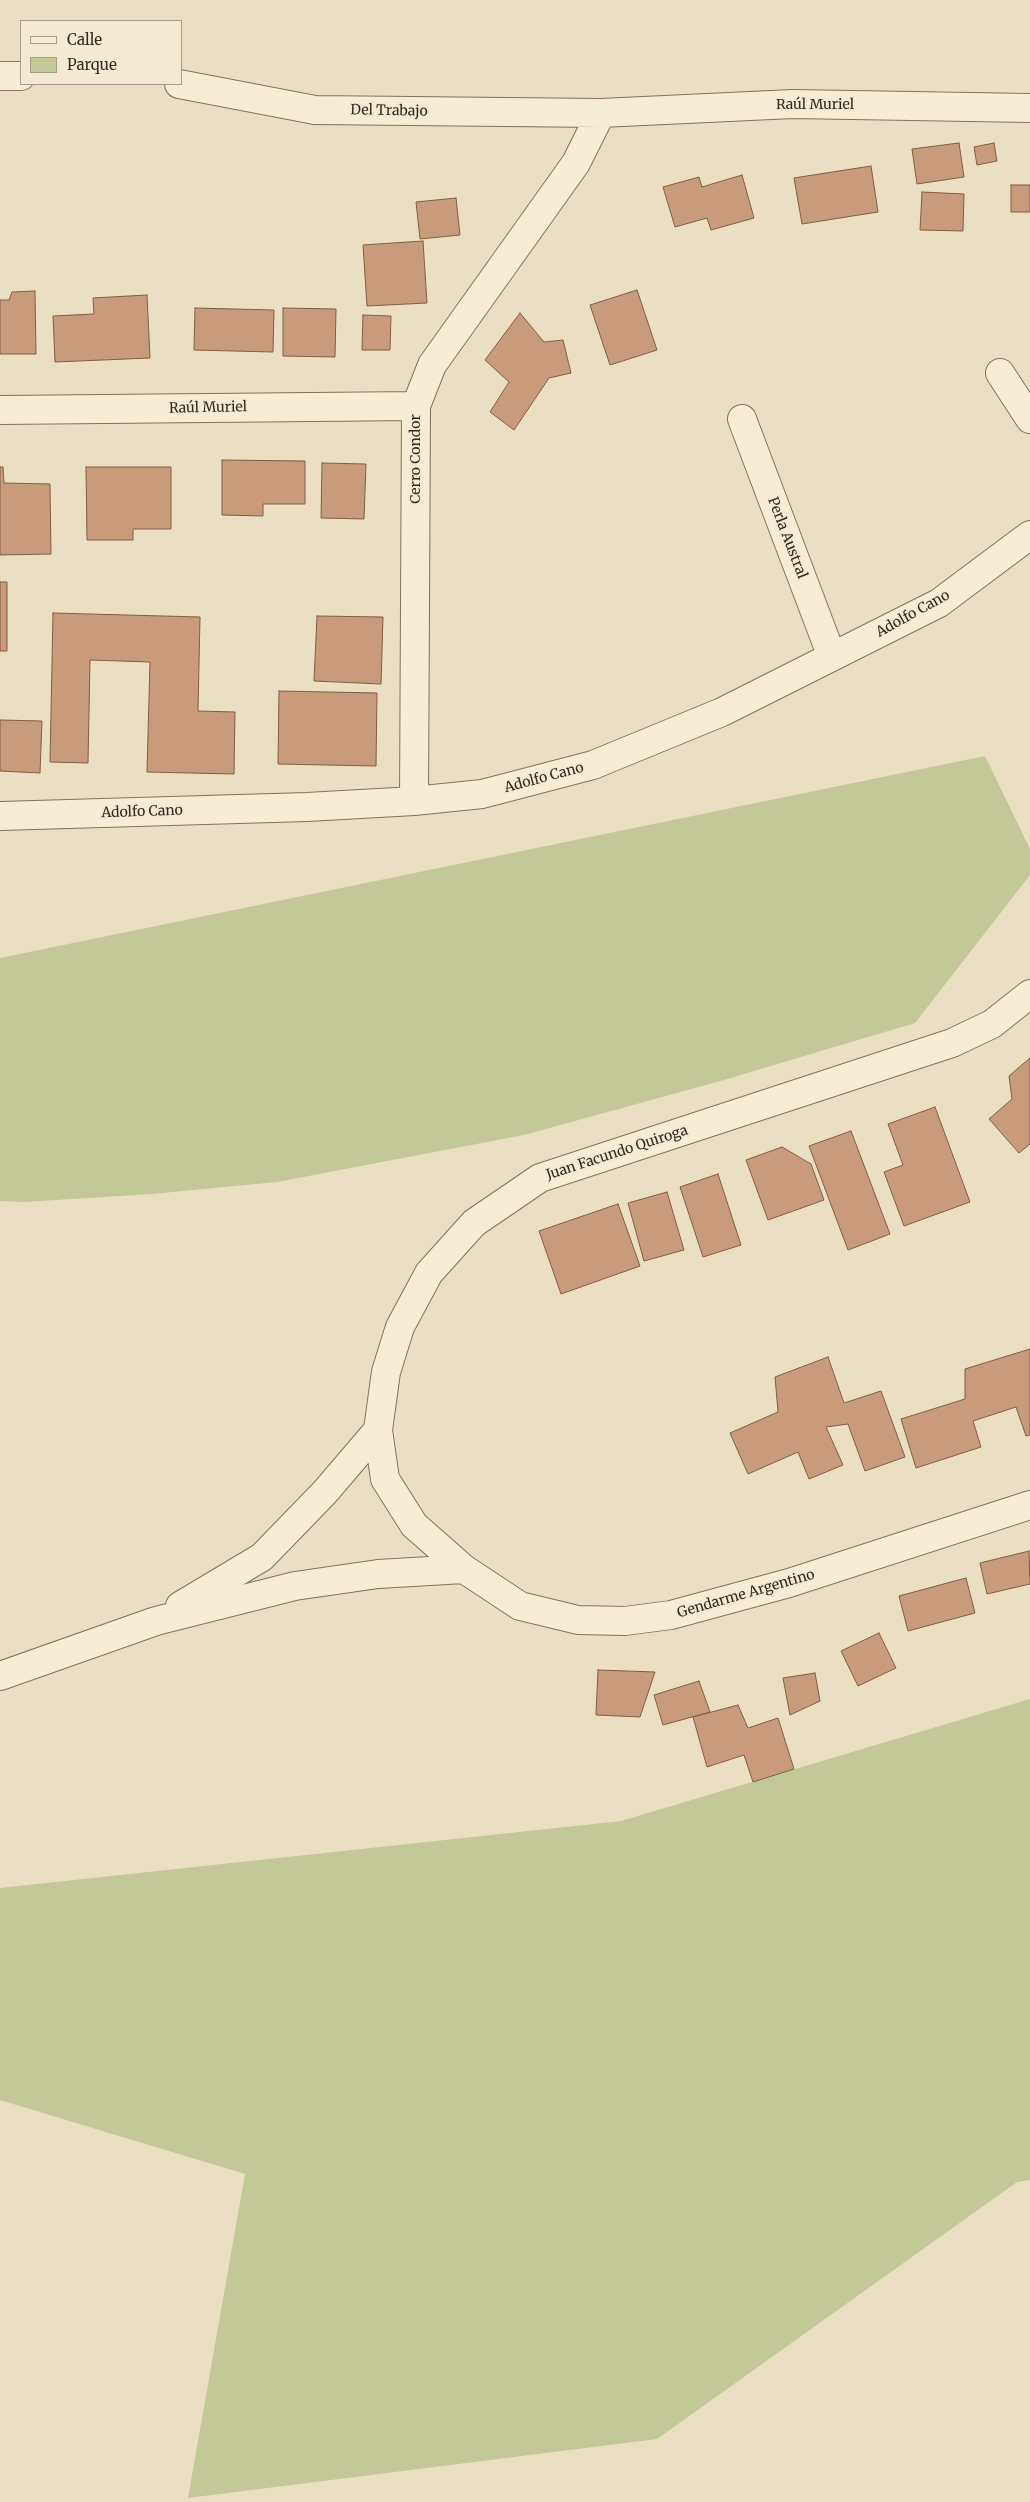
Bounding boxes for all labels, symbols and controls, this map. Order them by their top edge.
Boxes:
legend [20,20,182,85]
text: Calle [67,30,102,49]
text: Parque [67,55,117,74]
street label: Raúl Muriel [776,97,854,113]
street label: Del Trabajo [350,102,428,120]
street label: Raúl Muriel [169,399,247,417]
street label: Cerro Condor [408,414,424,504]
street label: Perla Austral [764,495,810,581]
street label: Adolfo Cano [873,587,953,641]
street label: Adolfo Cano [502,759,586,797]
street label: Adolfo Cano [101,802,183,822]
street label: Juan Facundo Quiroga [544,1122,690,1184]
street label: Gendarme Argentino [675,1566,817,1622]

